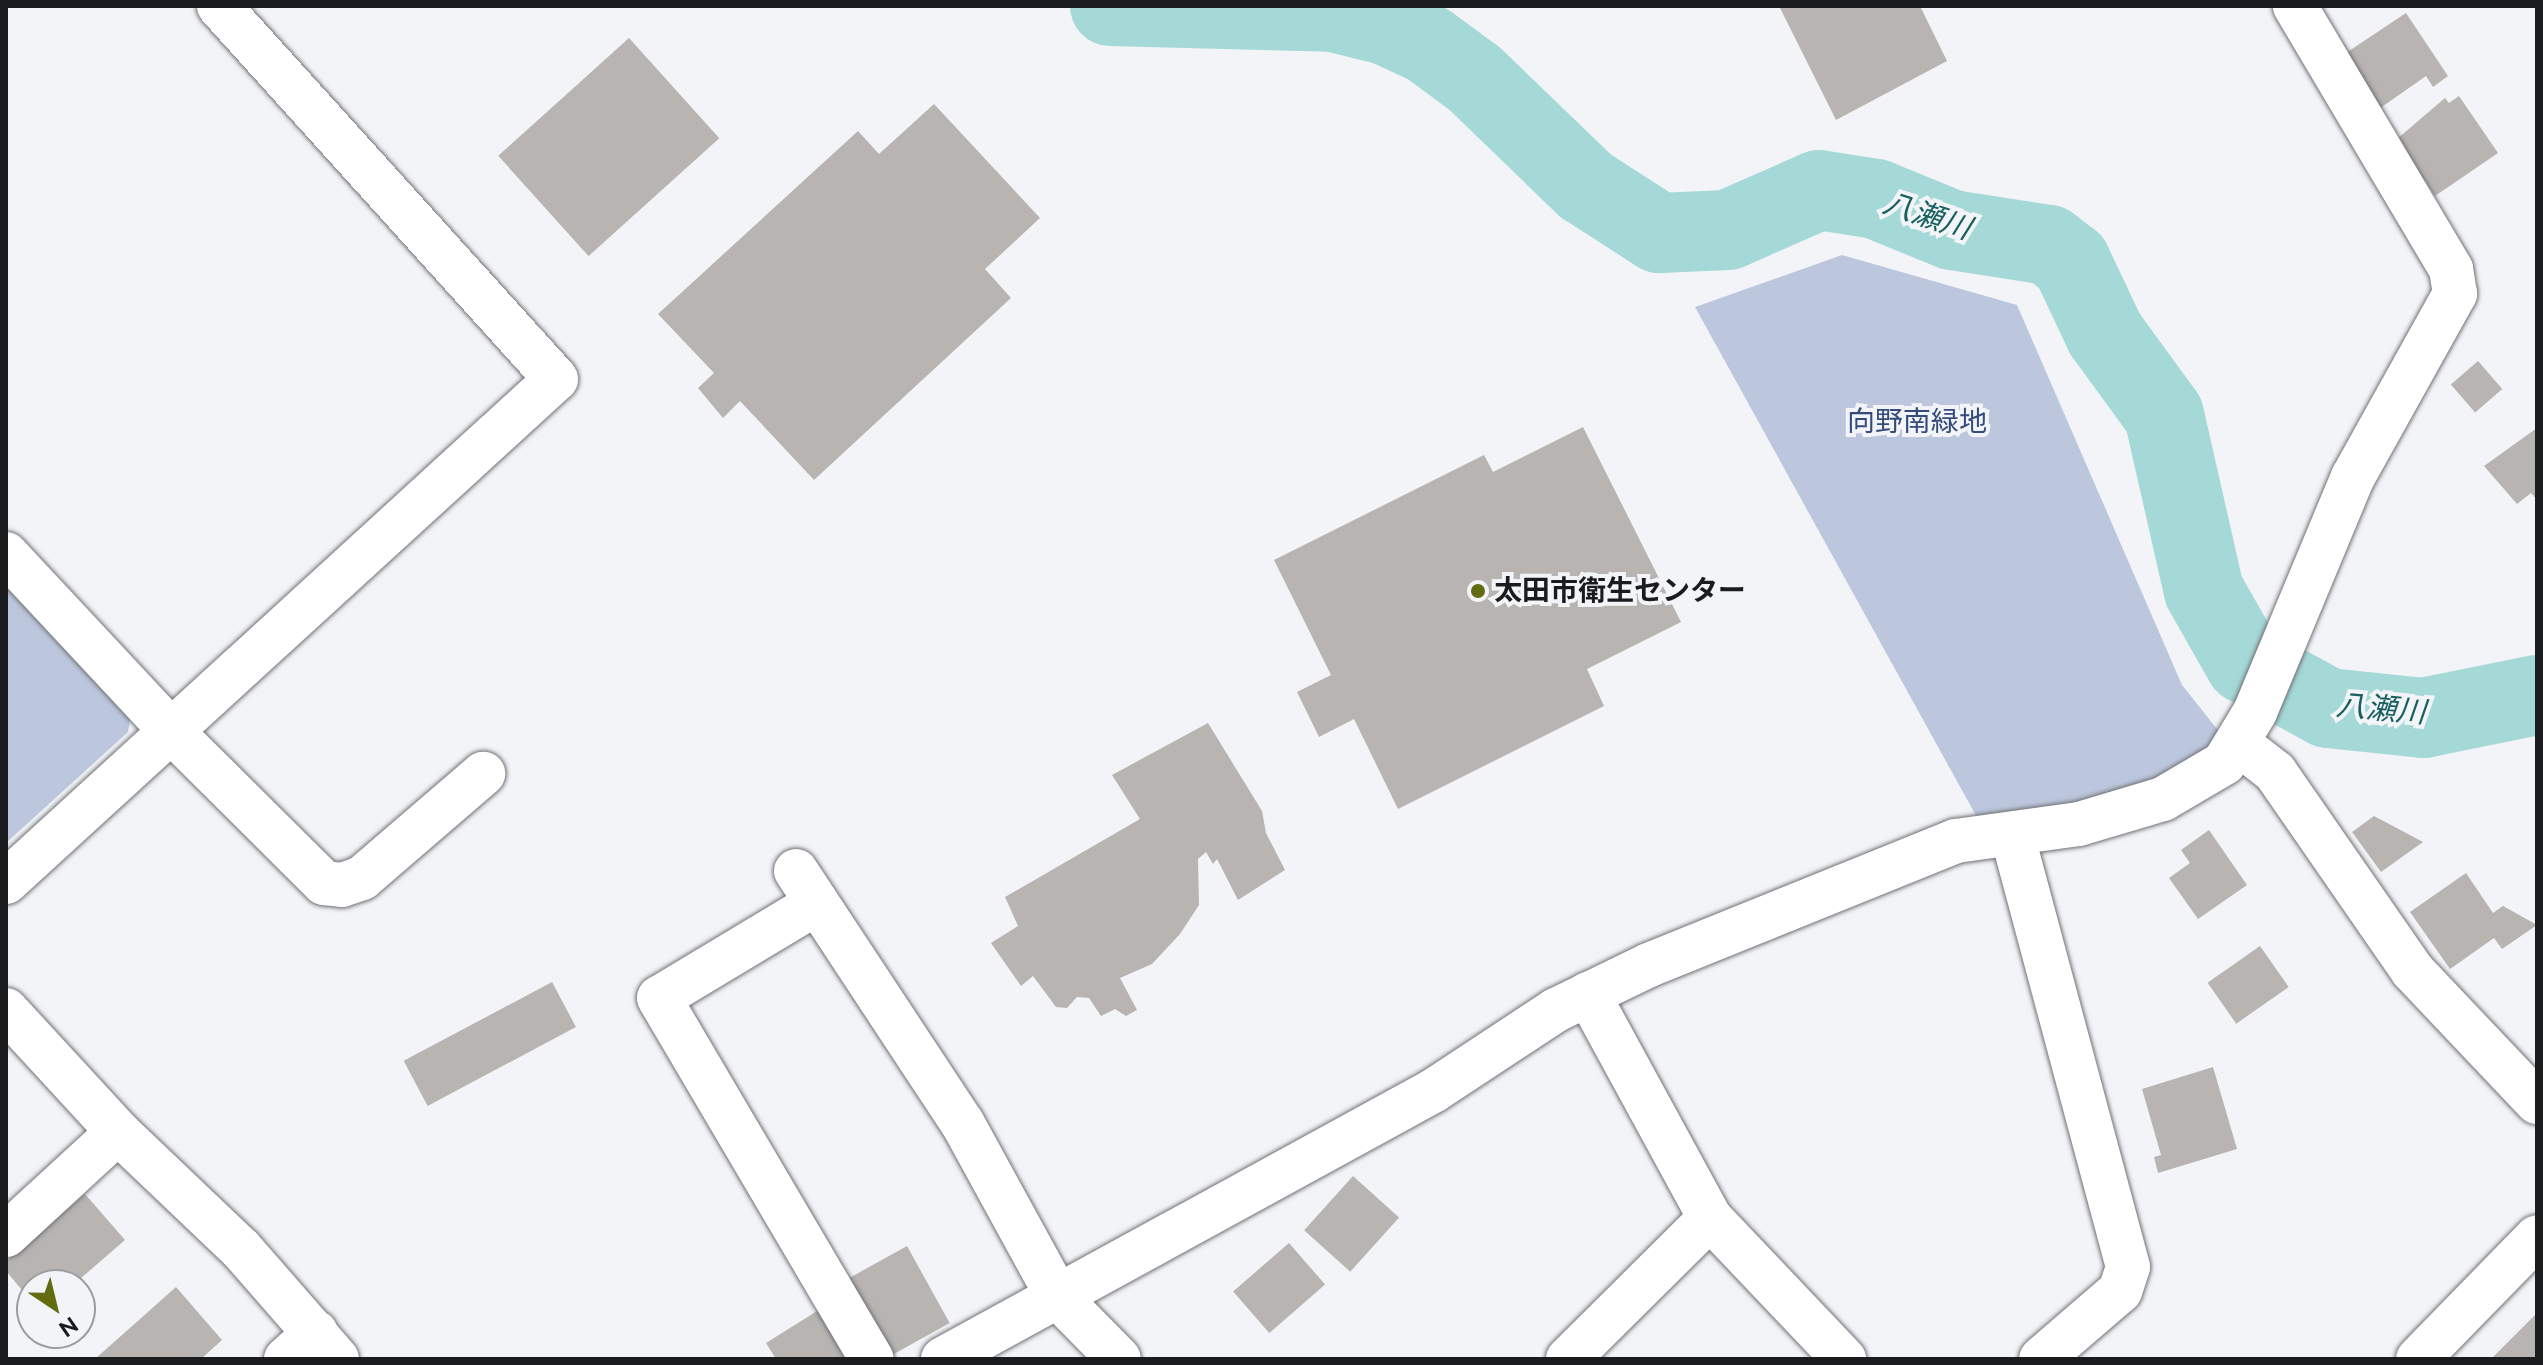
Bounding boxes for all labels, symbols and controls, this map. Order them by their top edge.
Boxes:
water label: 八瀬川 [1879,185,1975,247]
park label: 向野南緑地 [1847,405,1987,439]
place label: 太田市衛生センター [1494,574,1746,608]
marker: 太田市衛生センター [1469,582,1487,600]
water label: 八瀬川 [2335,687,2427,731]
north arrow [16,1269,96,1349]
text: N [54,1312,83,1342]

